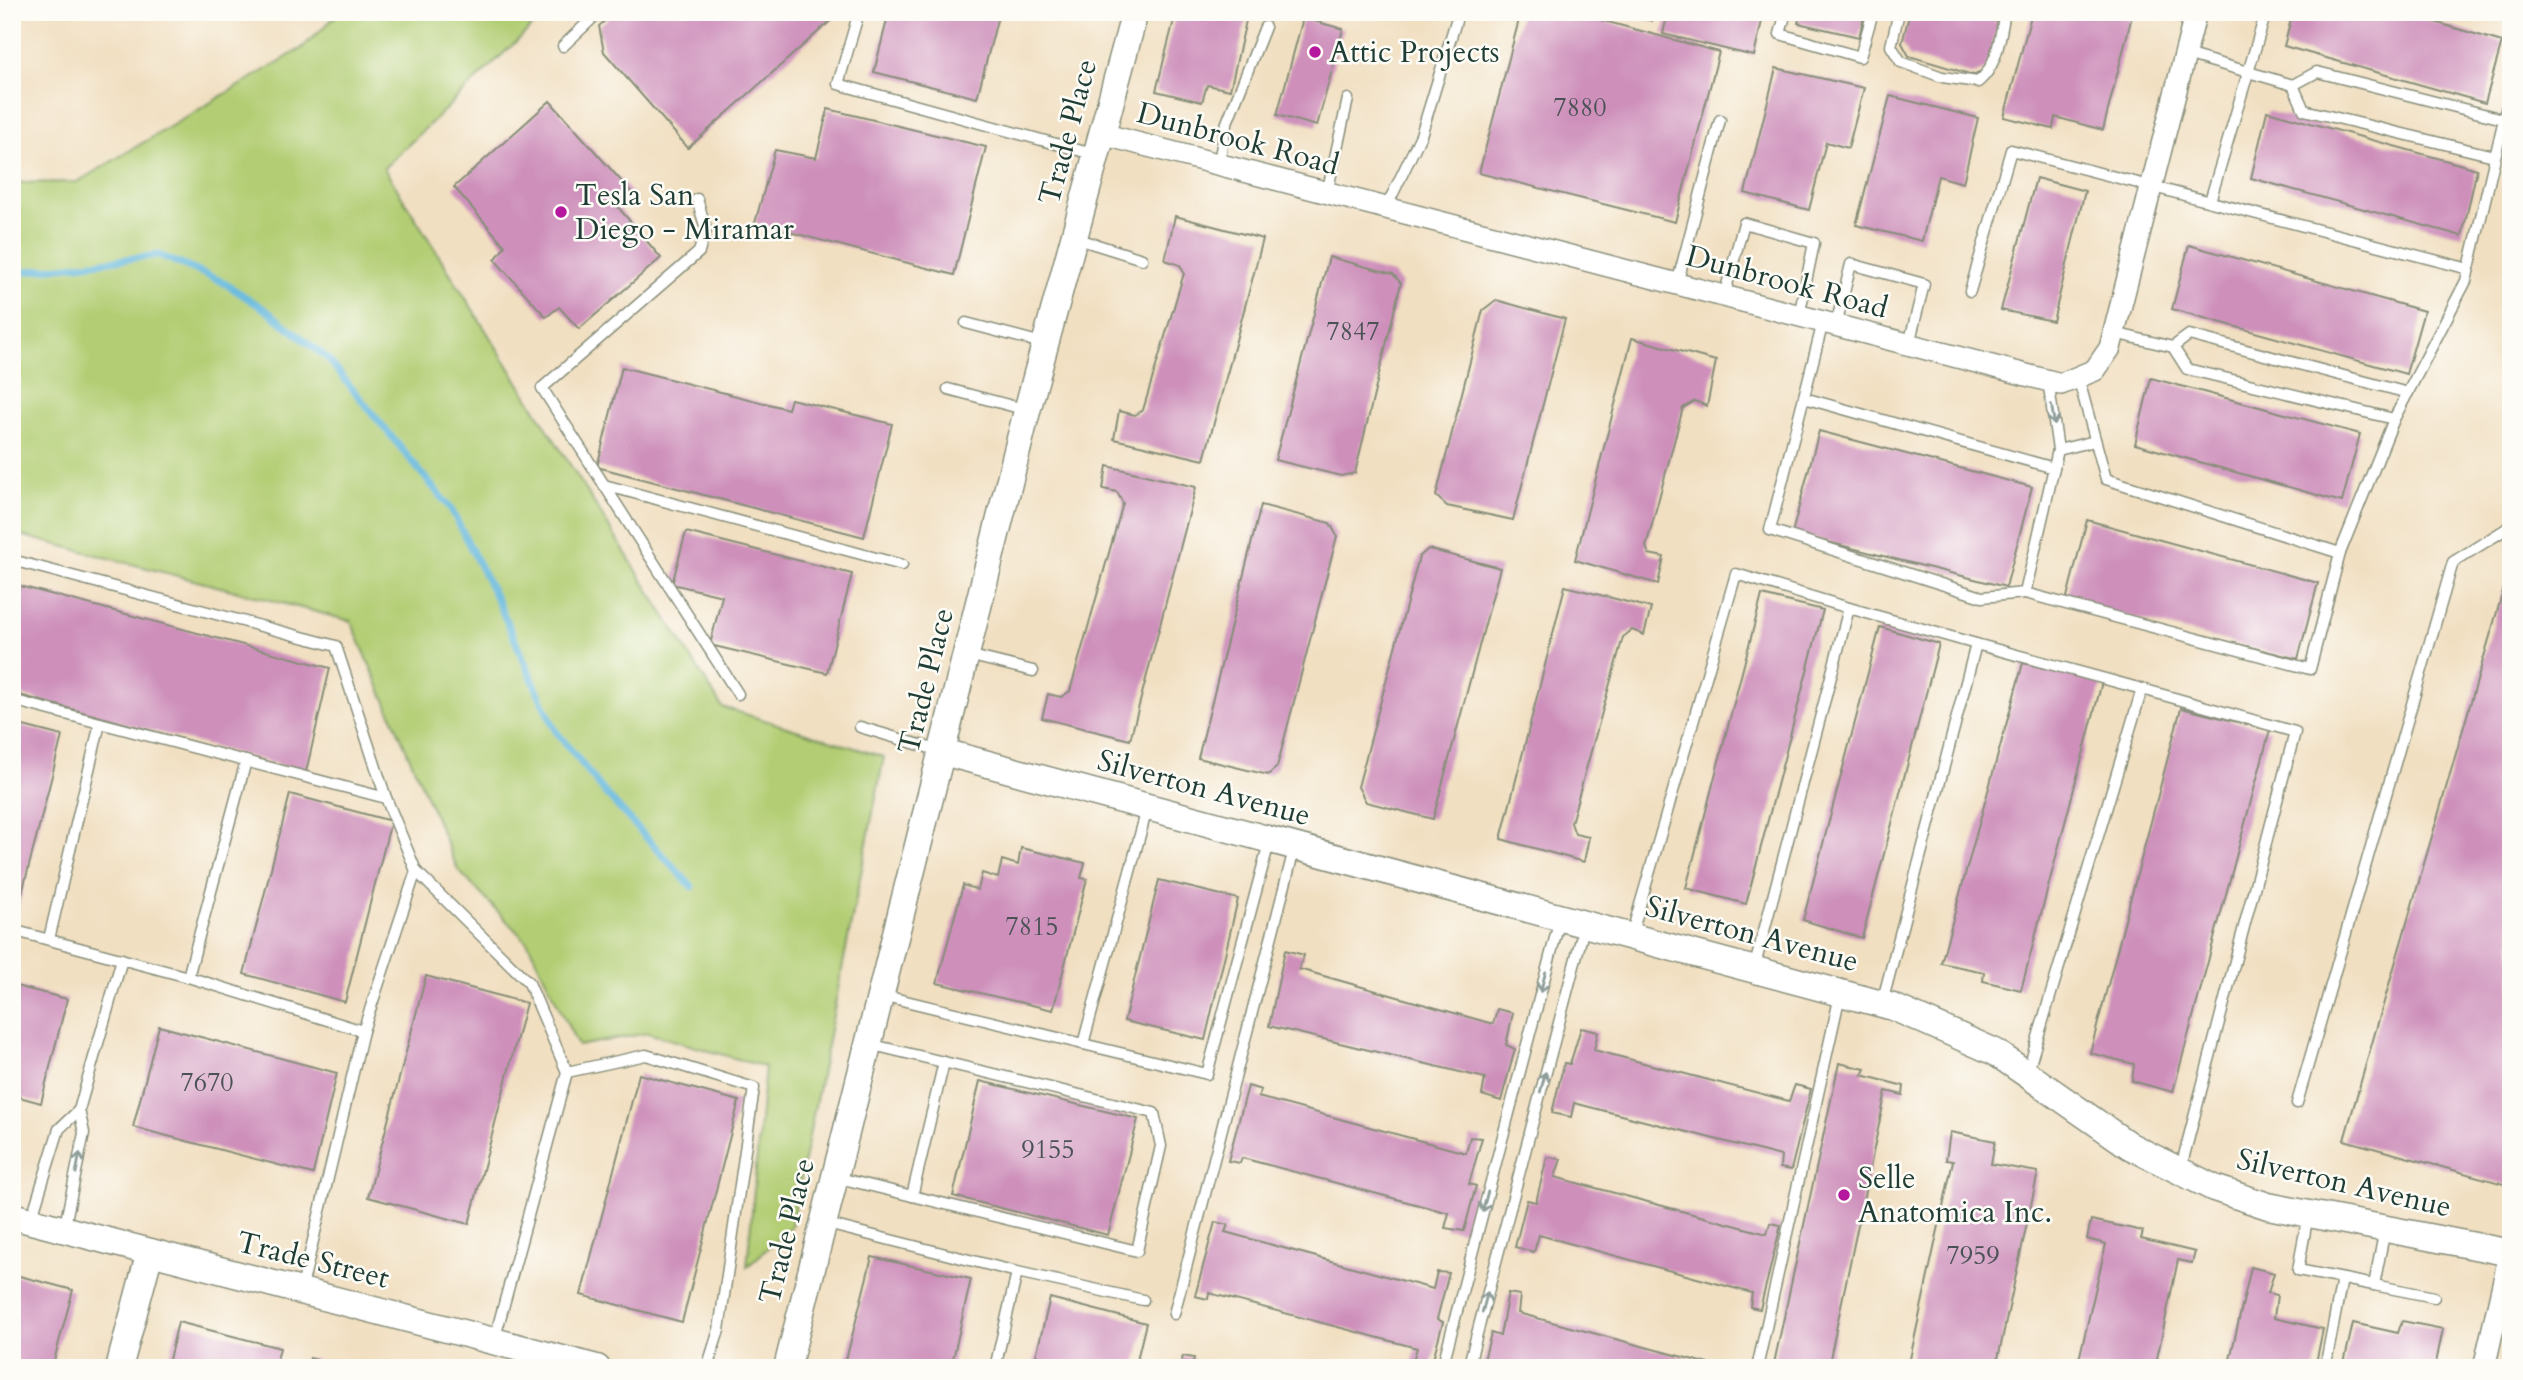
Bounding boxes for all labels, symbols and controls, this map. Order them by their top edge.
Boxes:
place label: Attic Projects [1329,32,1500,73]
marker: Attic Projects [1307,44,1323,60]
street label: Trade Place [1029,55,1107,209]
house number: 7880 [1553,90,1607,125]
street label: Dunbrook Road [1133,92,1344,186]
place label: Tesla San Diego - Miramar [575,175,794,250]
marker: Tesla San Diego - Miramar [553,204,569,220]
street label: Dunbrook Road [1682,235,1893,329]
house number: 7847 [1326,314,1380,349]
one-way arrow [2047,403,2060,426]
street label: Trade Place [888,604,964,758]
street label: Silverton Avenue [1093,740,1315,836]
street label: Silverton Avenue [1641,886,1863,982]
house number: 7815 [1005,909,1059,944]
one-way arrow [1536,970,1549,993]
house number: 7670 [180,1065,234,1100]
one-way arrow [1537,1071,1550,1094]
house number: 9155 [1021,1132,1075,1167]
street label: Silverton Avenue [2233,1138,2455,1228]
one-way arrow [72,1152,85,1175]
street label: Trade Place [749,1154,825,1308]
place label: Selle Anatomica Inc. [1858,1158,2052,1233]
marker: Selle Anatomica Inc. [1836,1187,1852,1203]
one-way arrow [1478,1191,1491,1213]
street label: Trade Street [232,1221,394,1299]
house number: 7959 [1946,1238,2000,1273]
one-way arrow [1479,1291,1492,1314]

